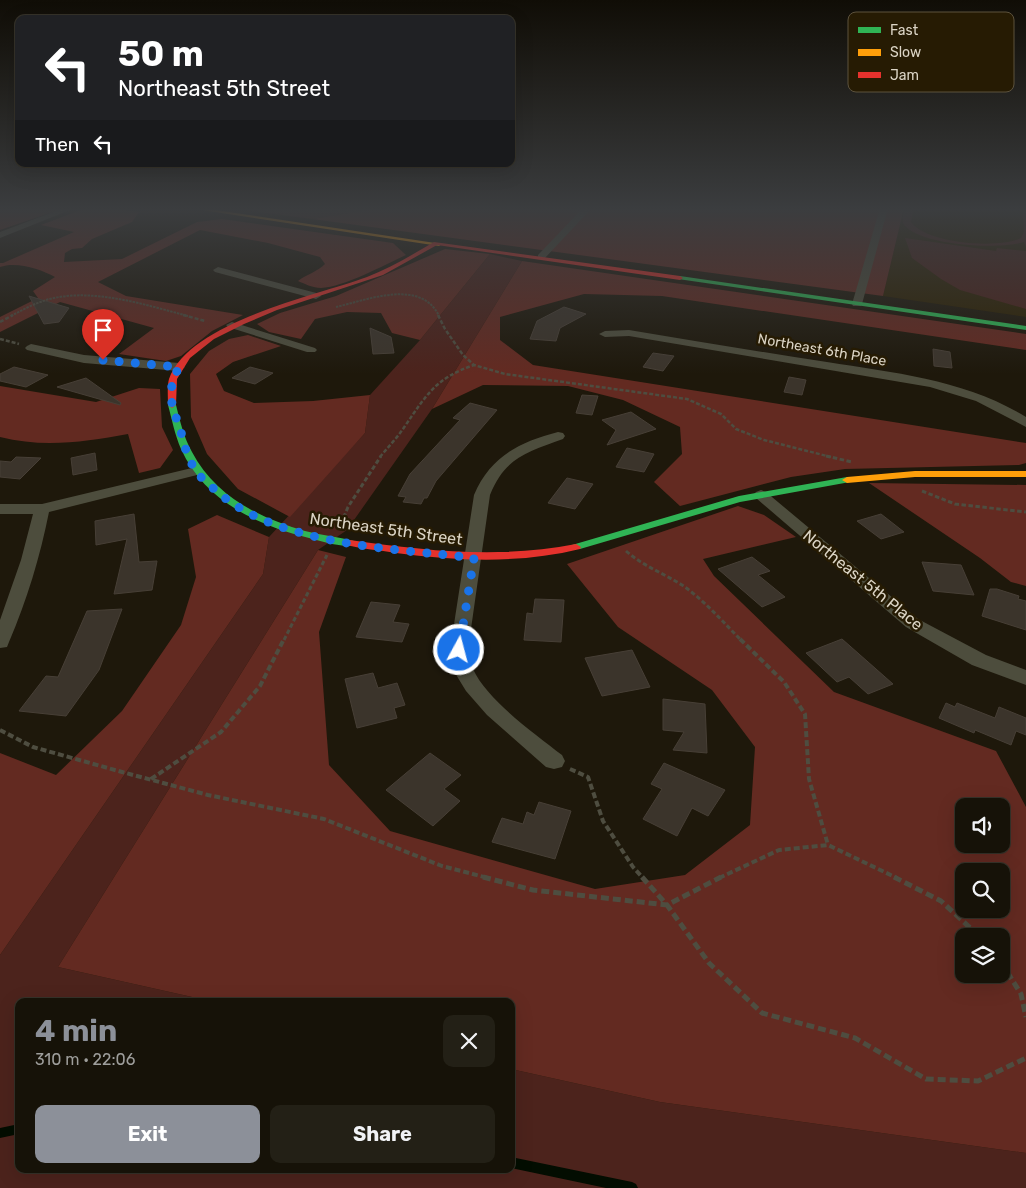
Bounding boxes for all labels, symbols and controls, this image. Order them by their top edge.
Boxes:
legend [848,12,1014,92]
text: Fast [890,22,919,39]
text: 50 m [118,33,204,75]
icon: left [35,35,100,100]
text: Slow [890,44,921,61]
text: Jam [890,67,919,84]
text: Northeast 5th Street [118,75,330,102]
icon: left [89,130,117,158]
text: Then [35,133,79,156]
pin [82,309,124,360]
icon: arrive [89,316,117,344]
street label: Northeast 6th Place [756,330,888,370]
street label: Northeast 5th Street [308,509,464,549]
street label: Northeast 5th Place [799,526,927,634]
position arrow [432,623,484,675]
map controls [955,798,1010,983]
button: sound [955,798,1010,853]
button: search [955,863,1010,918]
button: layers [955,928,1010,983]
text: 4 min [35,1013,117,1049]
button: close [443,1015,495,1067]
text: 310 m · 22:06 [35,1050,135,1069]
button: Exit [35,1105,260,1163]
button: Share [270,1105,495,1163]

